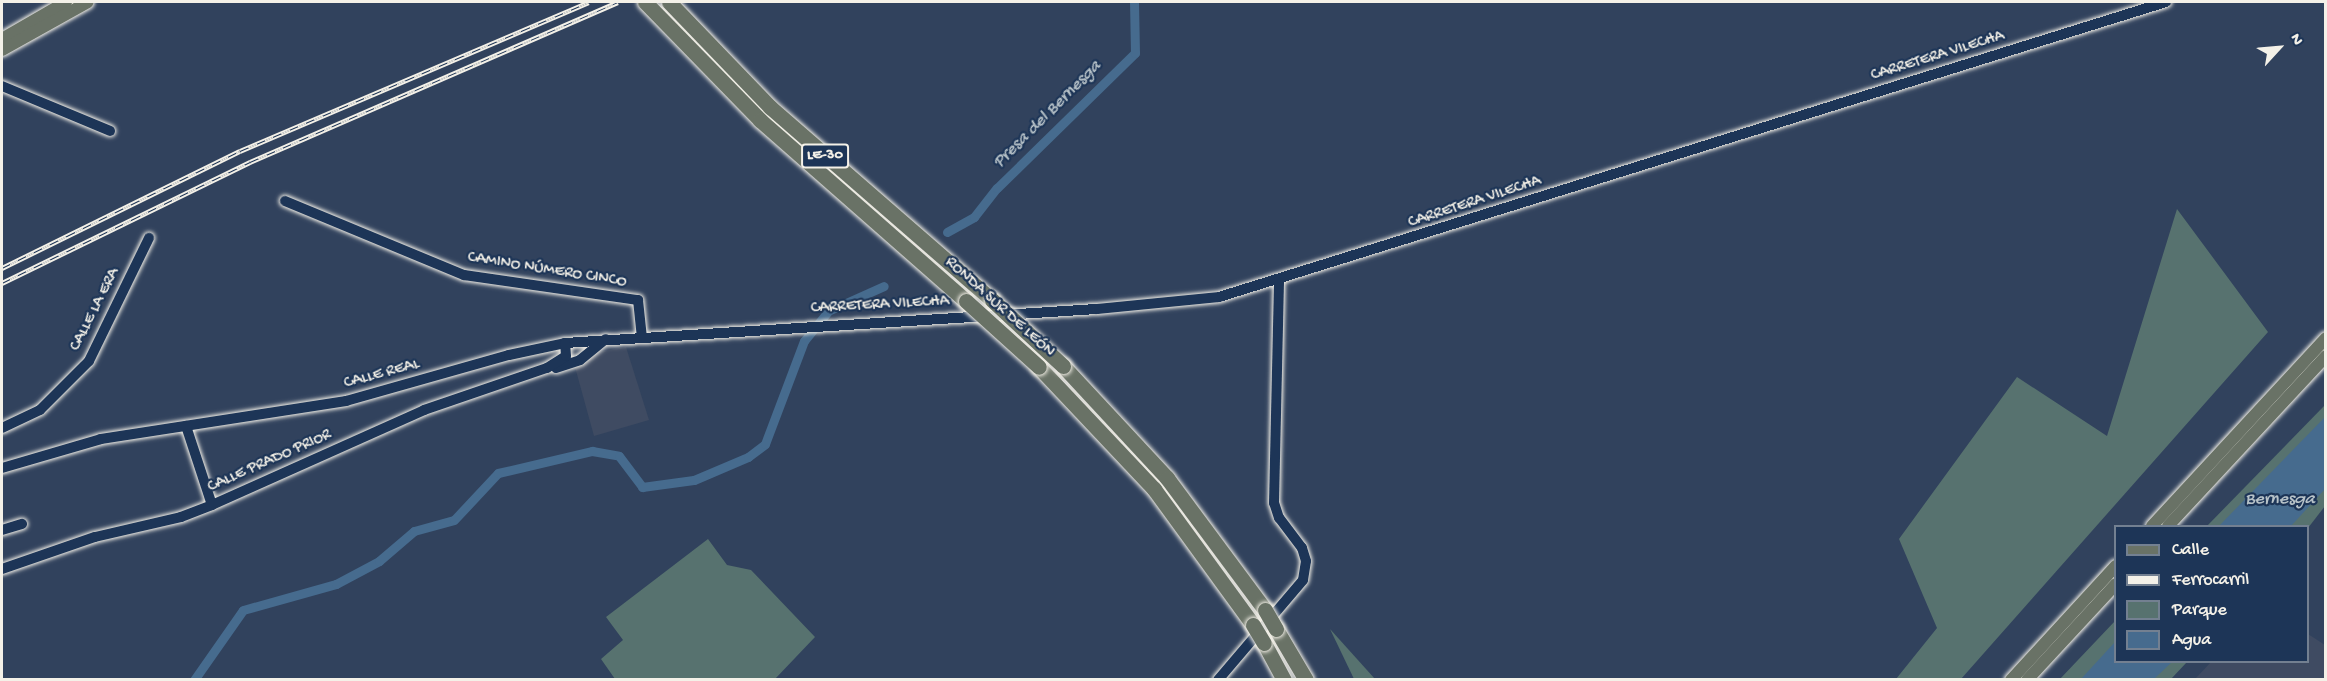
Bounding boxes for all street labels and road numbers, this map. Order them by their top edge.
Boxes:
street label: CARRETERA VILECHA [1869,28,2007,86]
road number: LE-30 [801,144,849,168]
street label: CARRETERA VILECHA [1406,172,1544,234]
street label: CAMINO NÚMERO CINCO [466,249,628,293]
street label: RONDA SUR DE LEÓN [940,254,1058,362]
street label: CALLE LA ERA [67,265,125,355]
street label: CARRETERA VILECHA [810,293,950,319]
street label: CALLE REAL [342,356,422,394]
street label: CALLE PRADO PRIOR [205,426,335,498]

